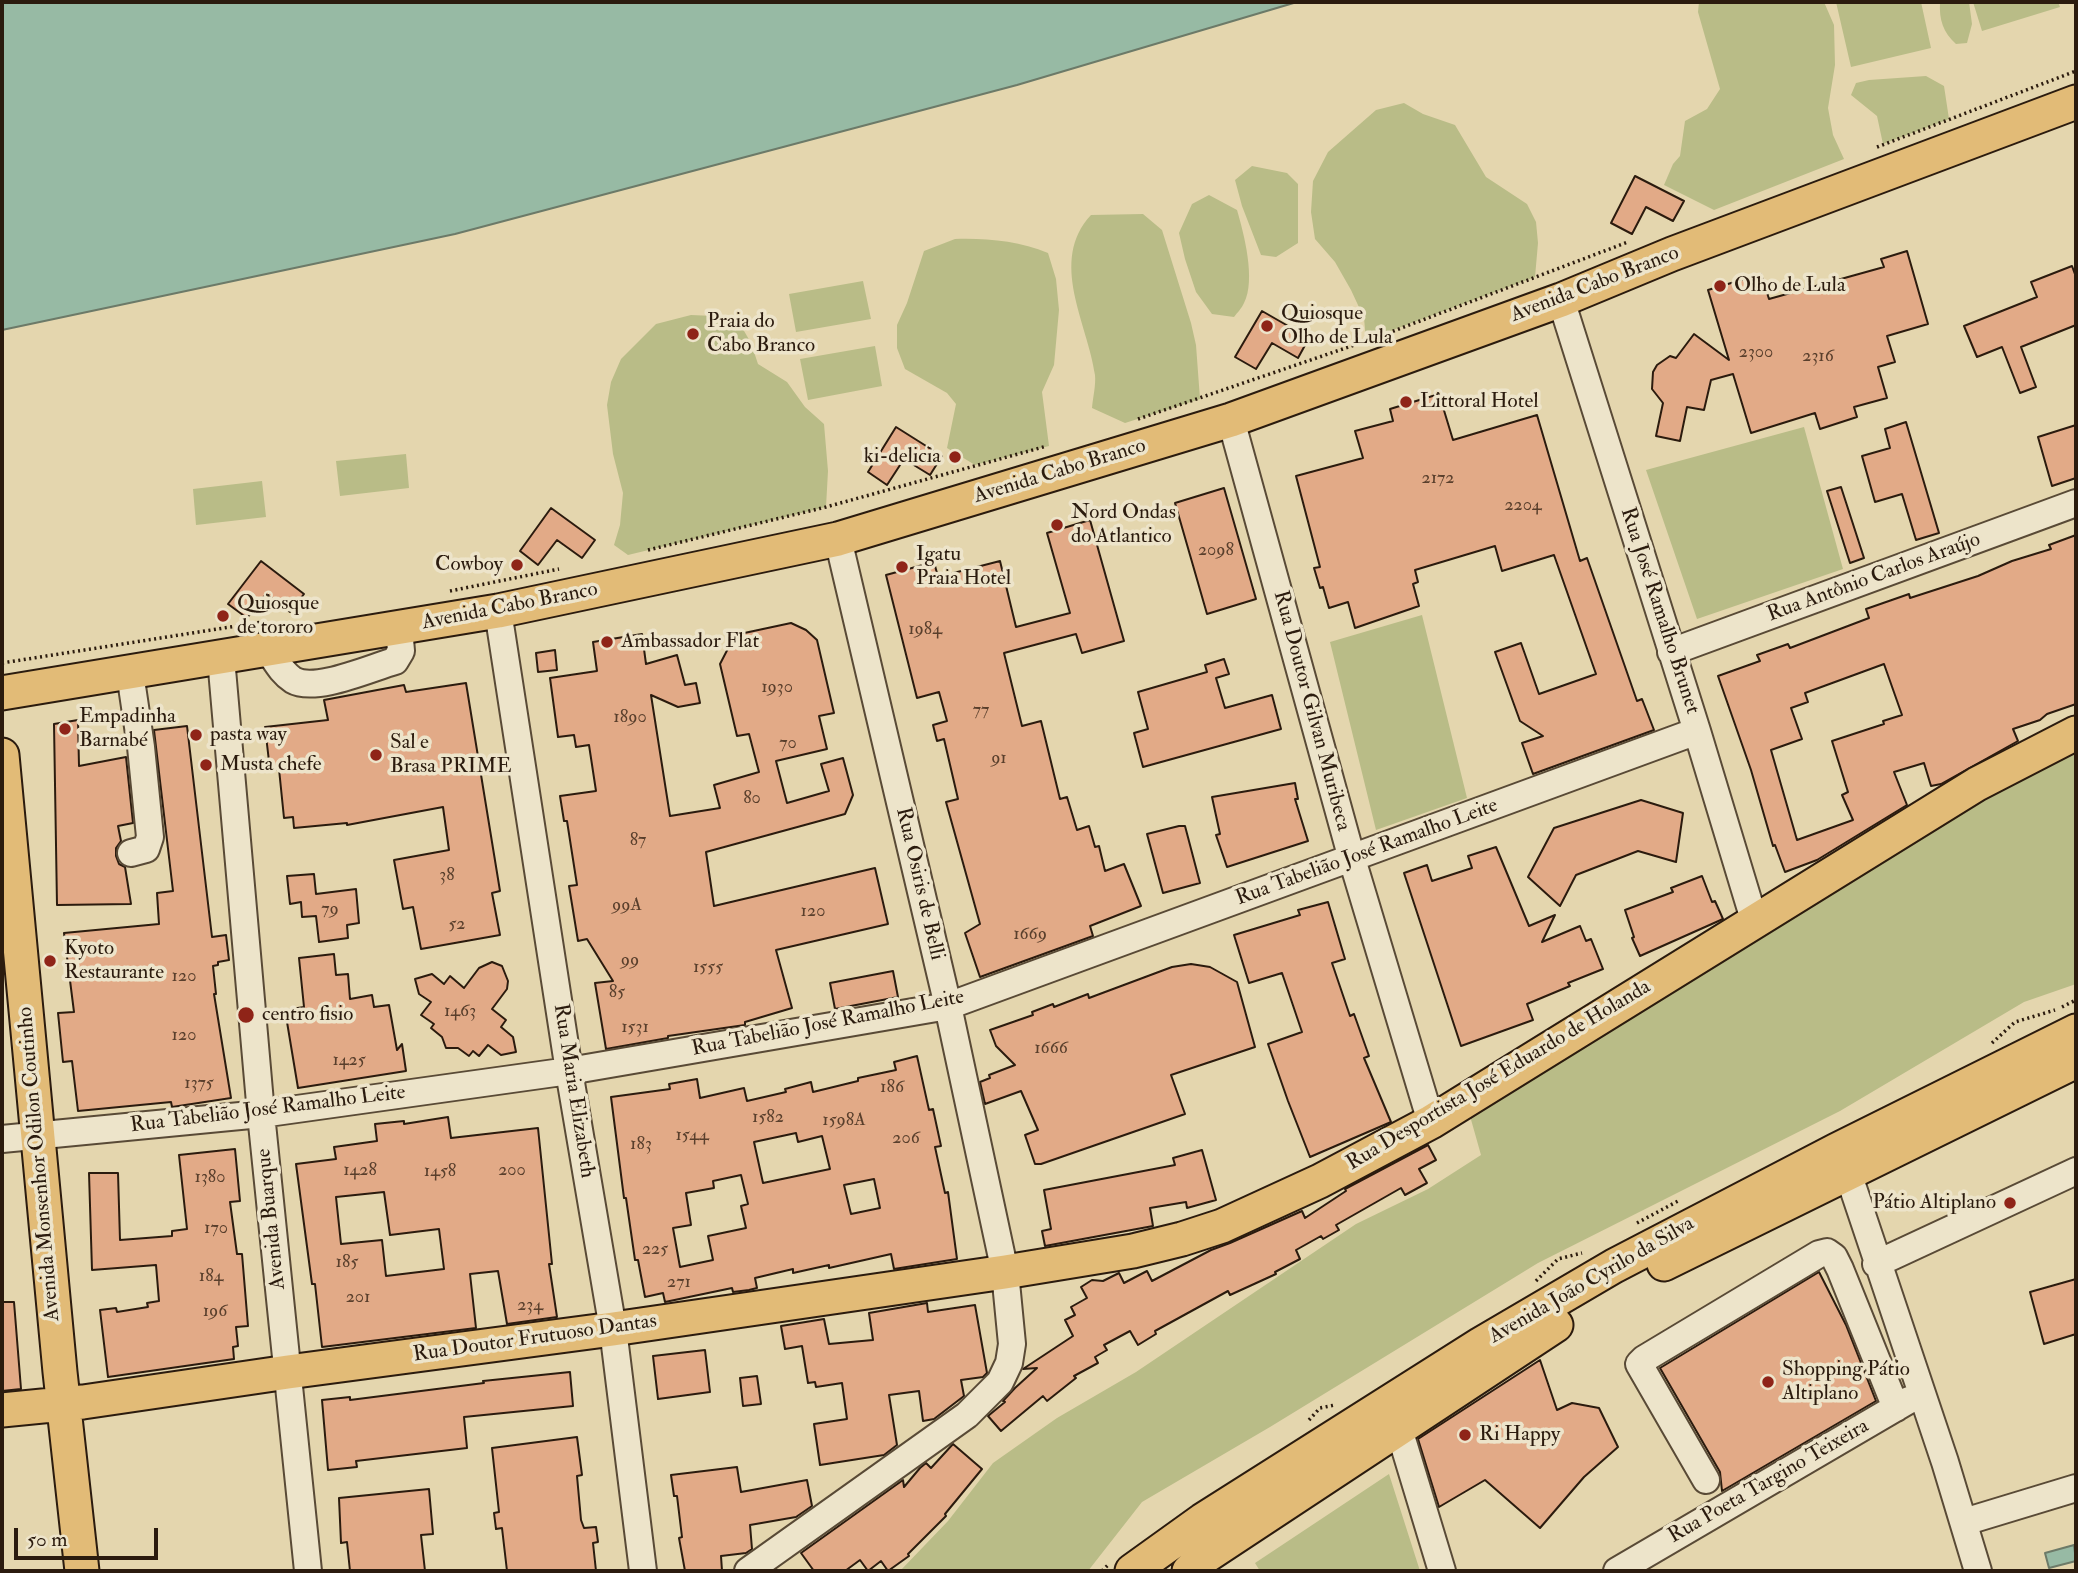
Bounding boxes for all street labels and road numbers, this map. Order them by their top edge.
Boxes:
street label: Avenida Cabo Branco [1507,241,1683,329]
street label: Avenida Cabo Branco [971,434,1149,510]
street label: Rua José Ramalho Brunet [1614,505,1704,717]
street label: Rua Antônio Carlos Araújo [1764,528,1984,628]
street label: Avenida Cabo Branco [420,578,600,636]
street label: Rua Doutor Gilvan Muribeca [1267,588,1355,834]
street label: Rua Tabelião José Ramalho Leite [1233,794,1501,912]
street label: Rua Osiris de Belli [889,805,949,963]
street label: Rua Desportista José Eduardo de Holanda [1342,975,1656,1177]
street label: Rua Tabelião José Ramalho Leite [690,985,966,1063]
street label: Rua Maria Elizabeth [547,1002,599,1180]
street label: Avenida Monsenhor Odilon Coutinho [14,1006,66,1322]
street label: Rua Tabelião José Ramalho Leite [129,1081,407,1139]
street label: Avenida Buarque [252,1147,292,1291]
street label: Avenida João Cyrilo da Silva [1485,1212,1699,1350]
street label: Rua Doutor Frutuoso Dantas [412,1309,658,1369]
street label: Rua Poeta Targino Teixeira [1664,1414,1874,1550]

